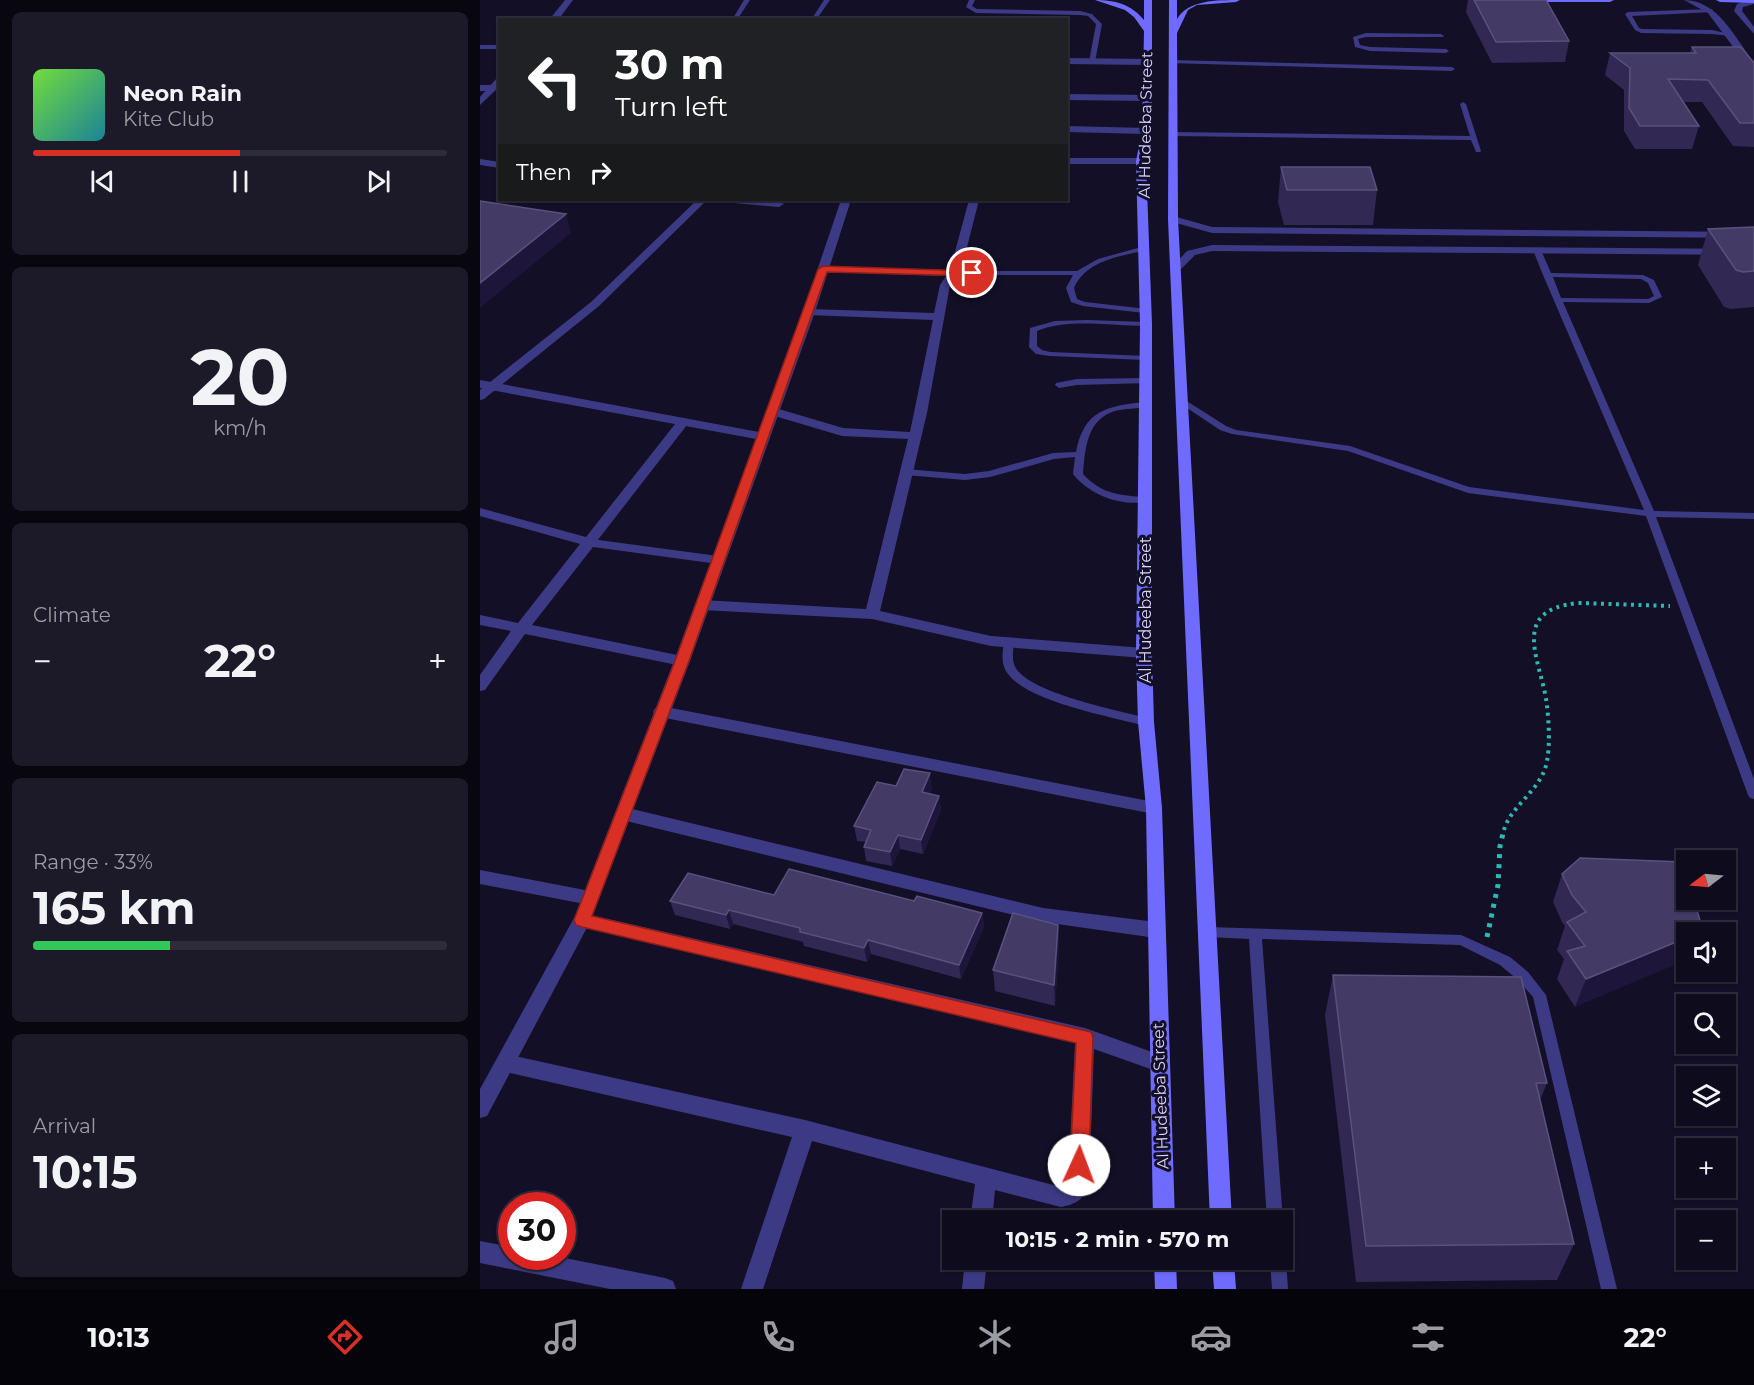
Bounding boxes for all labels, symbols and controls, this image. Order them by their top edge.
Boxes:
text: 30 m [615,38,724,90]
icon: left [516,42,594,120]
street label: Al Hudeeba Street [1135,51,1156,199]
text: Neon Rain [123,80,242,107]
text: Turn left [615,90,728,123]
text: Kite Club [123,107,214,131]
icon: right [584,156,617,189]
text: Then [516,159,572,186]
icon: previous [86,165,119,198]
icon: pause [224,165,257,198]
icon: next [362,165,395,198]
pin [946,247,997,298]
icon: arrive [955,256,988,289]
text: 20 [191,329,289,425]
text: km/h [213,416,267,440]
street label: Al Hudeeba Street [1136,536,1155,683]
text: Climate [33,603,111,627]
text: 22° [204,633,276,688]
text: − [33,641,52,681]
text: + [428,641,447,681]
text: Range · 33% [33,850,153,874]
north arrow [1676,850,1736,910]
map controls [1676,850,1736,1270]
text: 165 km [33,880,195,935]
button: sound [1676,922,1736,982]
button: search [1676,994,1736,1054]
street label: Al Hudeeba Street [1148,1022,1173,1170]
button: layers [1676,1066,1736,1126]
text: Arrival [33,1114,96,1138]
position arrow [1047,1133,1111,1197]
button: + [1676,1138,1736,1198]
text: 10:15 [33,1144,137,1199]
speed limit sign: 30 [498,1192,576,1270]
button: − [1676,1210,1736,1270]
text: 10:15 · 2 min · 570 m [1006,1226,1229,1253]
icon: directions [324,1316,366,1358]
icon: music [541,1316,583,1358]
icon: phone [757,1316,799,1358]
icon: climate [974,1316,1016,1358]
icon: car [1190,1316,1232,1358]
icon: filters [1407,1316,1449,1358]
text: 10:13 [87,1321,150,1354]
text: 22° [1624,1321,1667,1354]

